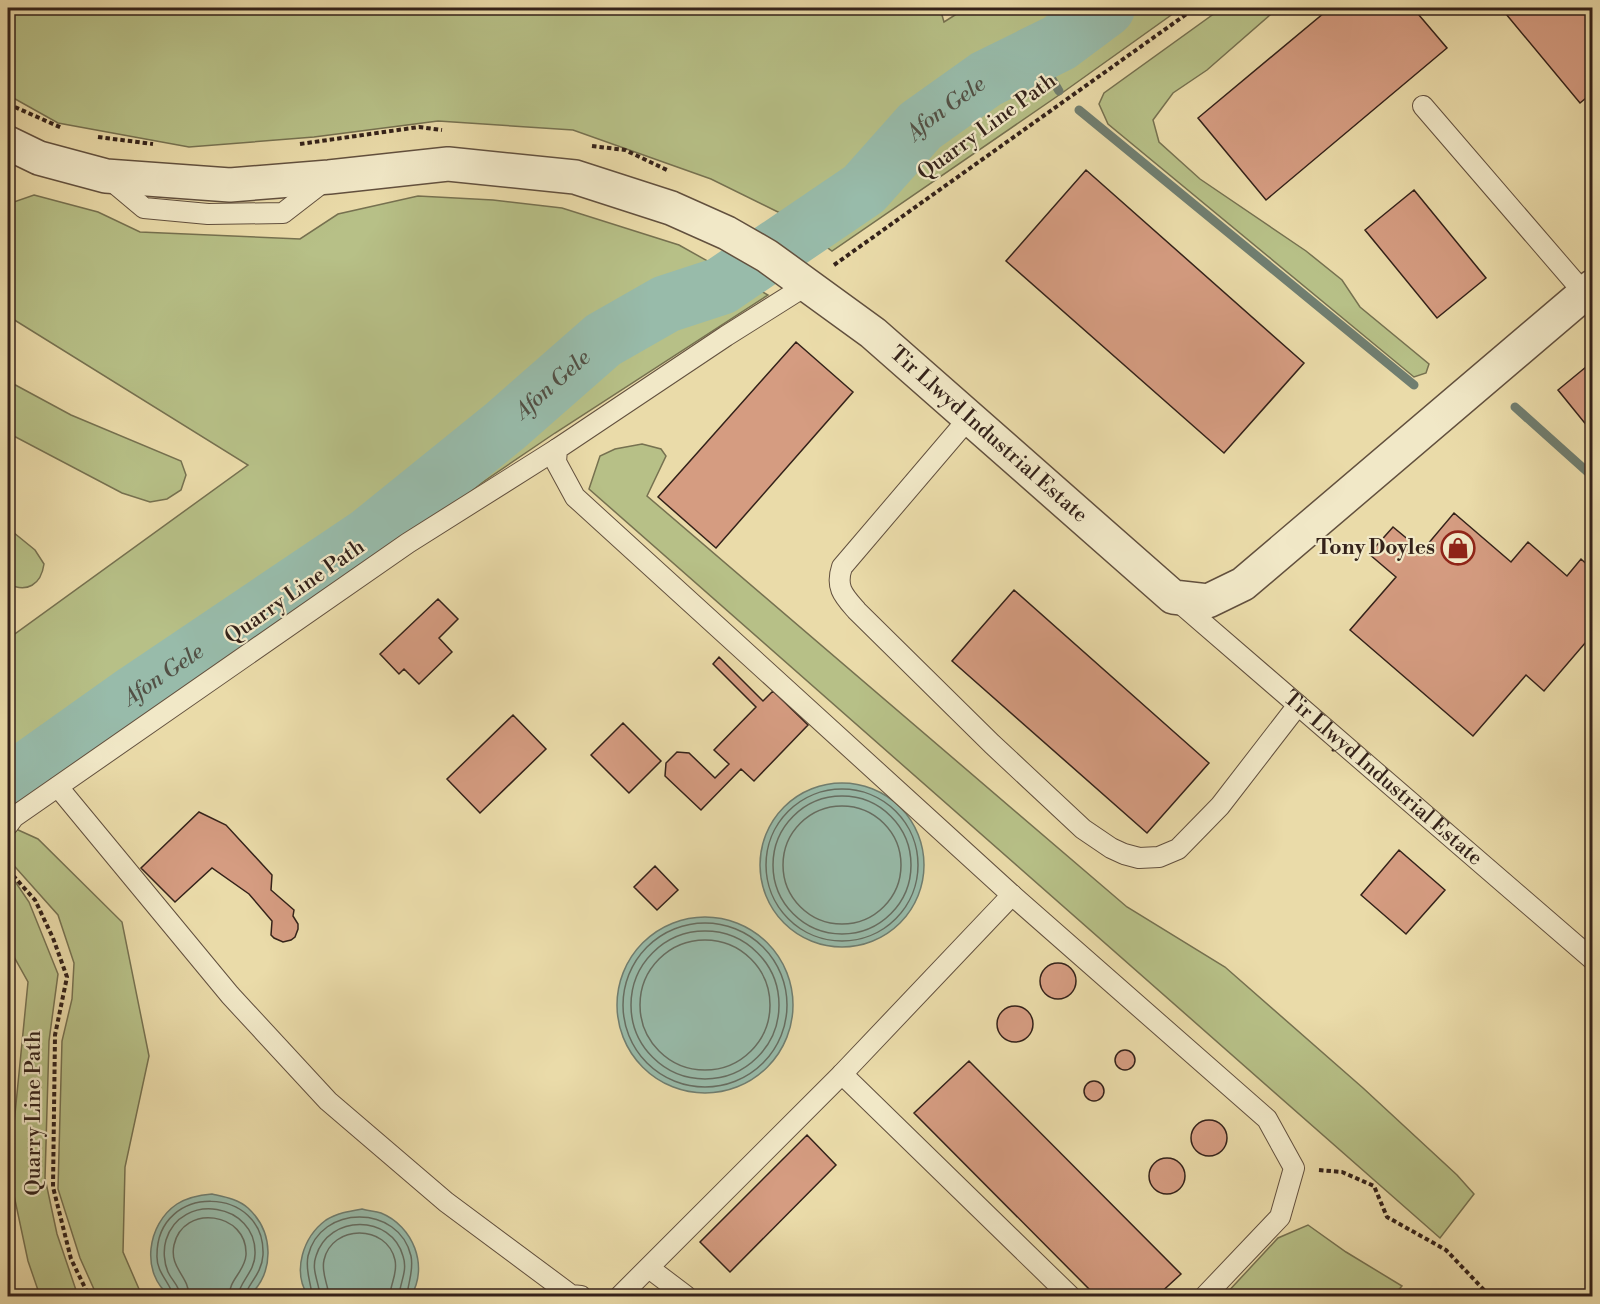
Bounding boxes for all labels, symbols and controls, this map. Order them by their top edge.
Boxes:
street label: Quarry Line Path [913,68,1062,186]
water label: Afon Gele [899,70,990,147]
street label: Tir Llwyd Industrial Estate [884,341,1093,529]
water label: Afon Gele [508,344,596,426]
shop icon: Tony Doyles [1440,530,1476,566]
street label: Quarry Line Path [220,534,371,650]
place label: Tony Doyles [1316,535,1435,561]
water label: Afon Gele [116,638,209,713]
street label: Tir Llwyd Industrial Estate [1278,685,1488,871]
street label: Quarry Line Path [21,1030,47,1196]

